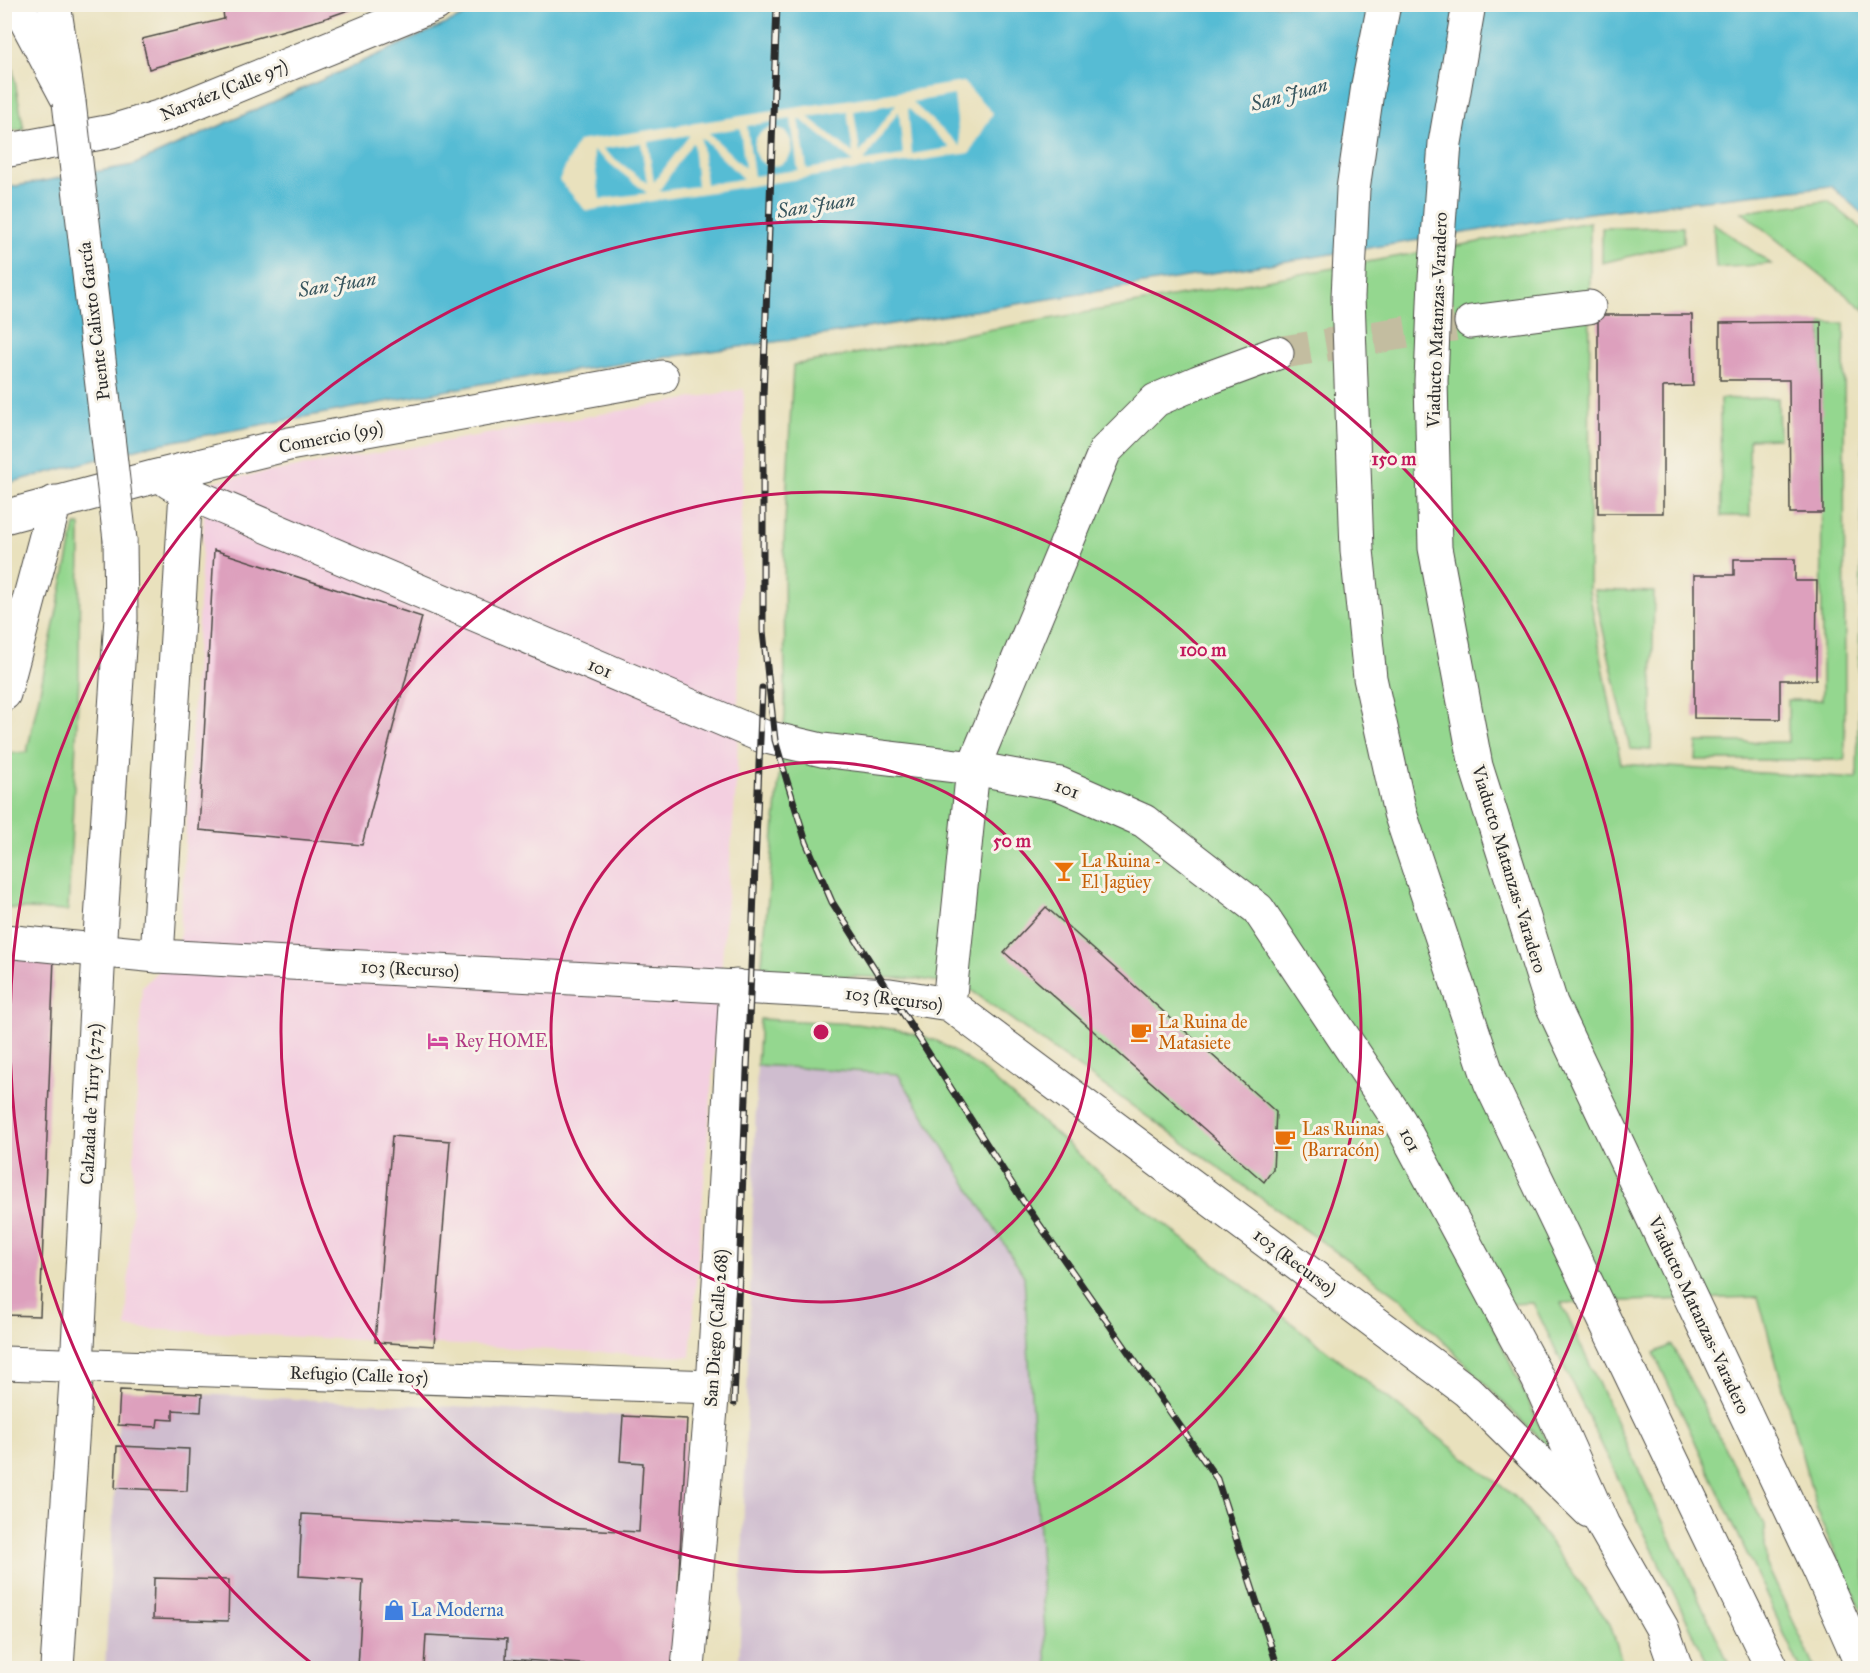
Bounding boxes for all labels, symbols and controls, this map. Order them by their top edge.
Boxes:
street label: Narváez (Calle 97) [157,54,291,127]
water label: San Juan [1247,72,1331,116]
water label: San Juan [774,187,857,223]
street label: Viaducto Matanzas-Varadero [1422,212,1452,429]
street label: Puente Calixto García [73,240,115,402]
water label: San Juan [295,266,378,302]
street label: Comercio (99) [277,416,385,459]
text: 150 m [1372,448,1417,470]
text: 100 m [1180,639,1227,661]
street label: 101 [584,653,616,683]
street label: Viaducto Matanzas-Varadero [1467,762,1551,975]
street label: 101 [1052,774,1082,804]
text: 50 m [993,830,1032,852]
place label: La Ruina - El Jagüey [1081,850,1161,894]
bar icon: La Ruina - El Jagüey [1052,859,1076,883]
street label: 103 (Recurso) [360,955,460,984]
street label: 103 (Recurso) [844,982,944,1017]
place label: La Ruina de Matasiete [1158,1011,1248,1054]
cafe icon: La Ruina de Matasiete [1129,1020,1153,1044]
centre of rings [811,1022,831,1042]
street label: Calzada de Tirry (272) [76,1023,107,1185]
hotel icon: Rey HOME [426,1029,450,1053]
place label: Rey HOME [455,1030,548,1052]
place label: Las Ruinas (Barracón) [1302,1118,1384,1162]
street label: 101 [1395,1124,1425,1156]
cafe icon: Las Ruinas (Barracón) [1273,1127,1297,1151]
street label: Viaducto Matanzas-Varadero [1643,1212,1755,1418]
street label: 103 (Recurso) [1248,1224,1341,1301]
street label: San Diego (Calle 268) [700,1248,733,1408]
street label: Refugio (Calle 105) [289,1362,429,1389]
shop icon: La Moderna [382,1598,406,1622]
place label: La Moderna [411,1599,504,1621]

